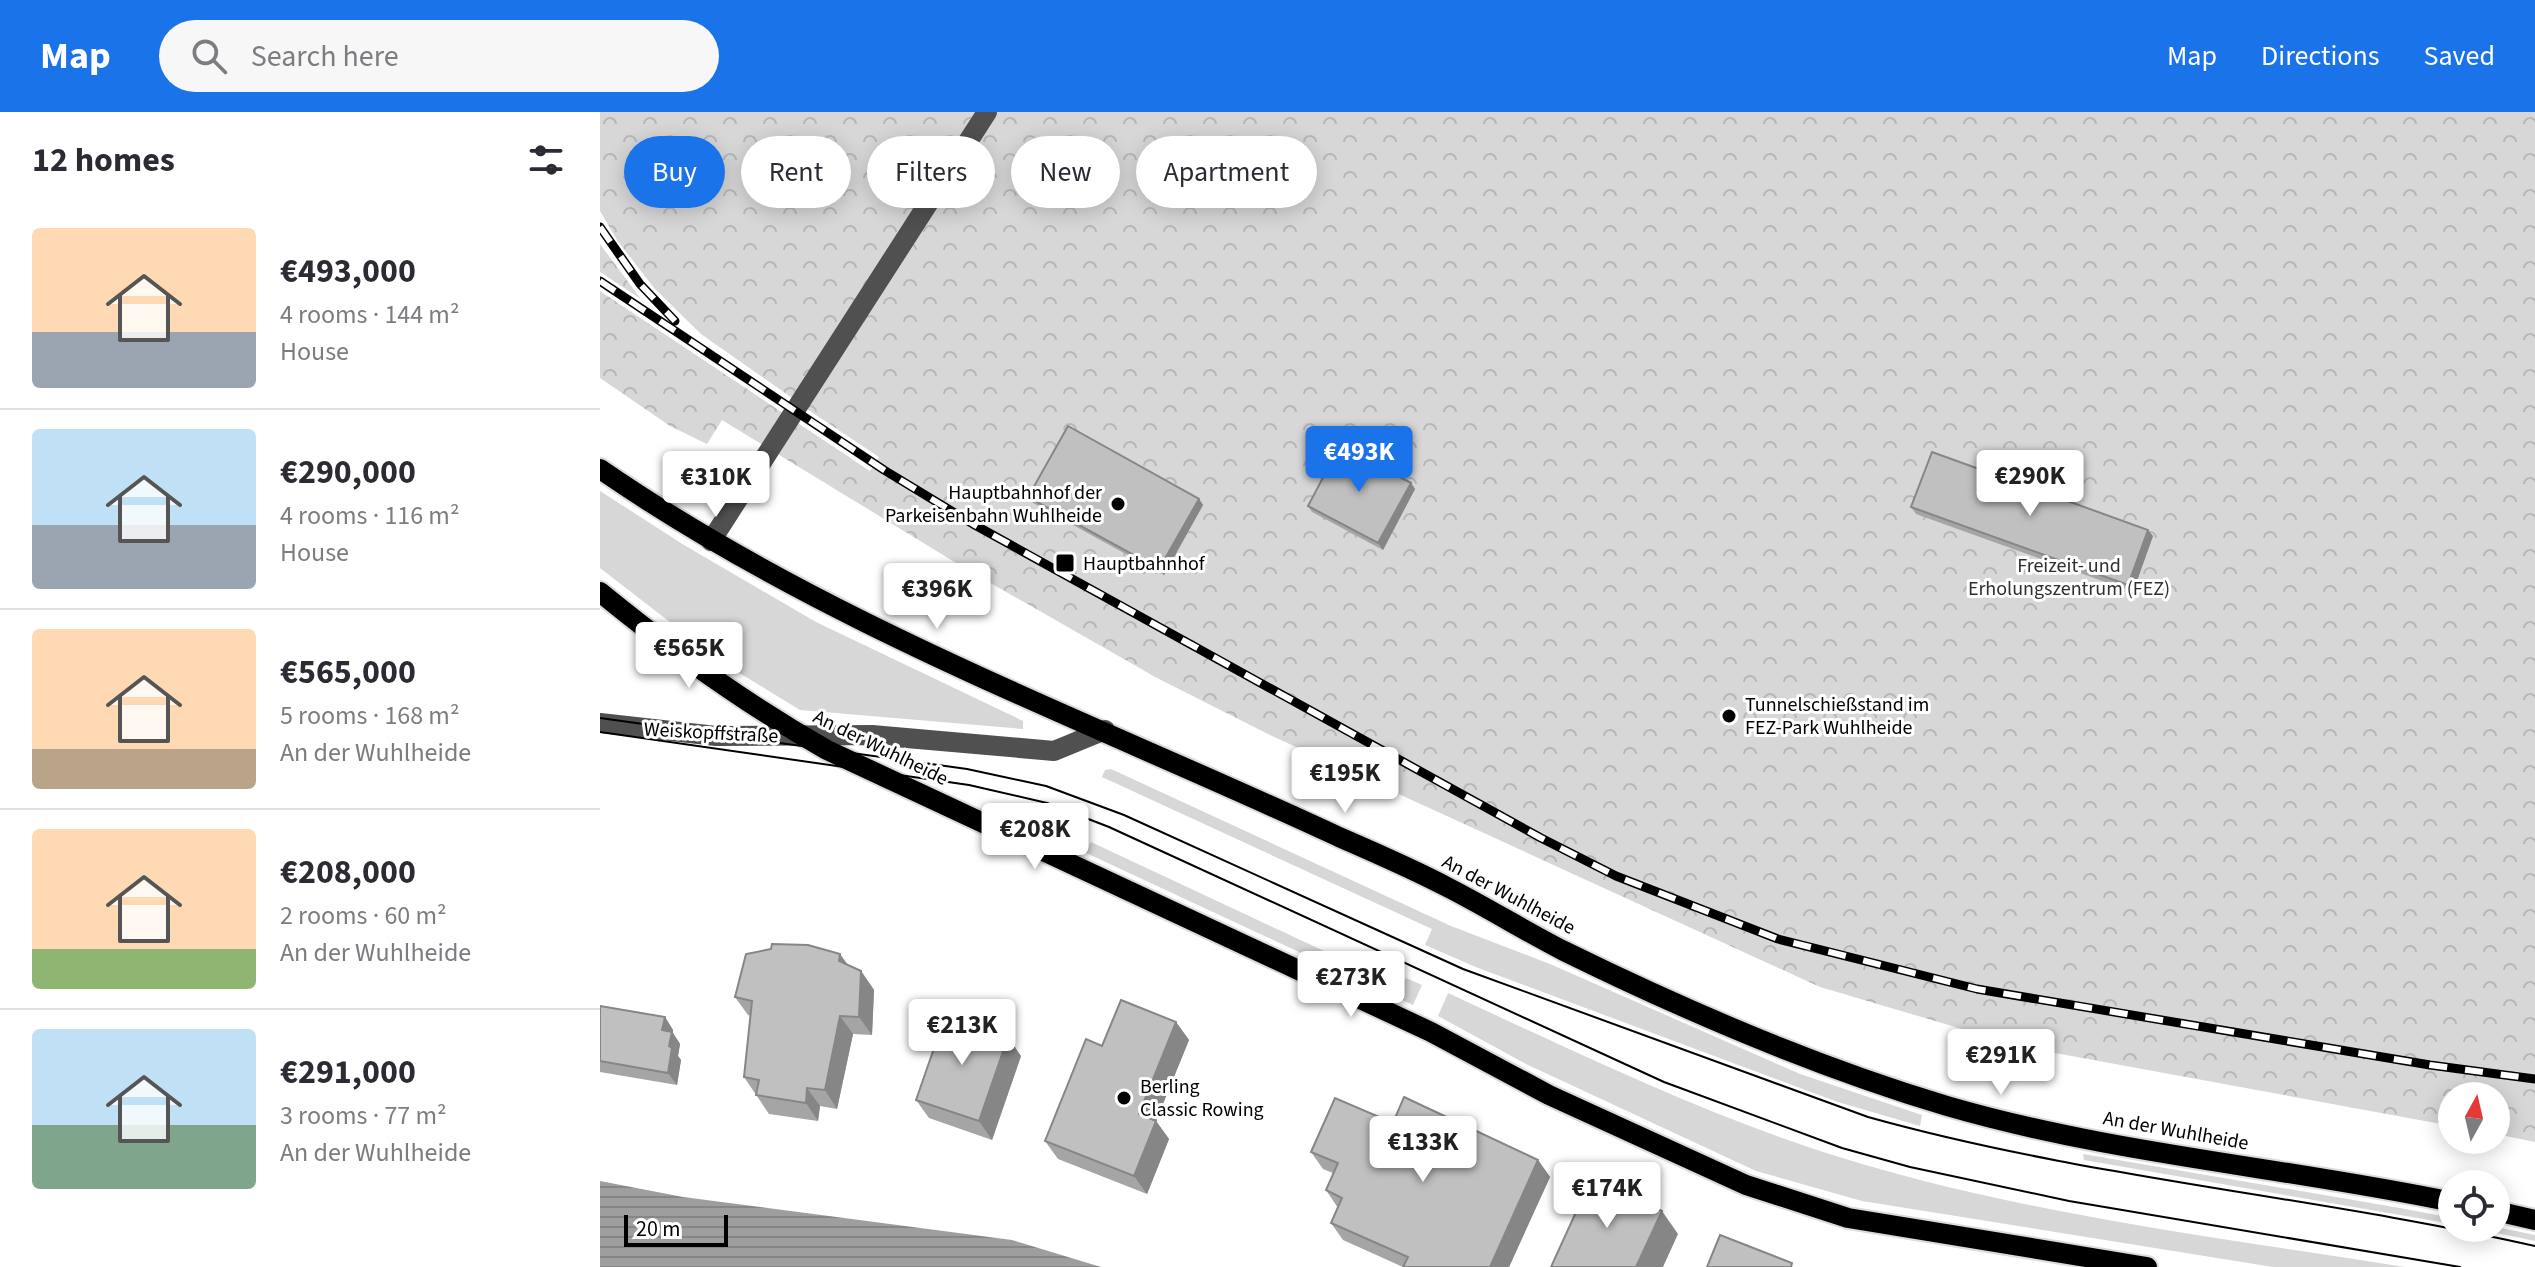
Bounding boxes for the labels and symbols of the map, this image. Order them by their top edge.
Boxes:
pin: €493K [1303,426,1415,494]
pin: €290K [1974,450,2086,518]
pin: €310K [660,451,772,519]
place label: Hauptbahnhof der Parkeisenbahn Wuhlheide [885,479,1102,530]
marker: Hauptbahnhof der Parkeisenbahn Wuhlheide [1109,495,1127,513]
place label: Hauptbahnhof [1083,550,1206,578]
marker: Hauptbahnhof [1054,552,1076,574]
park label: Freizeit- und Erholungszentrum (FEZ) [1968,552,2170,603]
pin: €396K [881,563,993,631]
pin: €565K [633,622,745,690]
place label: Tunnelschießstand im FEZ-Park Wuhlheide [1745,691,1929,742]
street label: An der Wuhlheide [808,703,953,793]
marker: Tunnelschießstand im FEZ-Park Wuhlheide [1720,707,1738,725]
street label: Weiskopffstraße [643,715,779,751]
pin: €195K [1289,747,1401,815]
pin: €208K [979,803,1091,871]
street label: An der Wuhlheide [1437,848,1580,942]
pin: €273K [1295,951,1407,1019]
pin: €213K [906,999,1018,1067]
pin: €291K [1945,1029,2057,1097]
place label: Berling Classic Rowing [1140,1073,1264,1124]
north arrow [2438,1082,2510,1154]
marker: Berling Classic Rowing [1115,1089,1133,1107]
street label: An der Wuhlheide [2101,1104,2251,1158]
pin: €133K [1367,1116,1479,1184]
pin: €174K [1551,1162,1663,1230]
scale bar [624,1211,728,1247]

